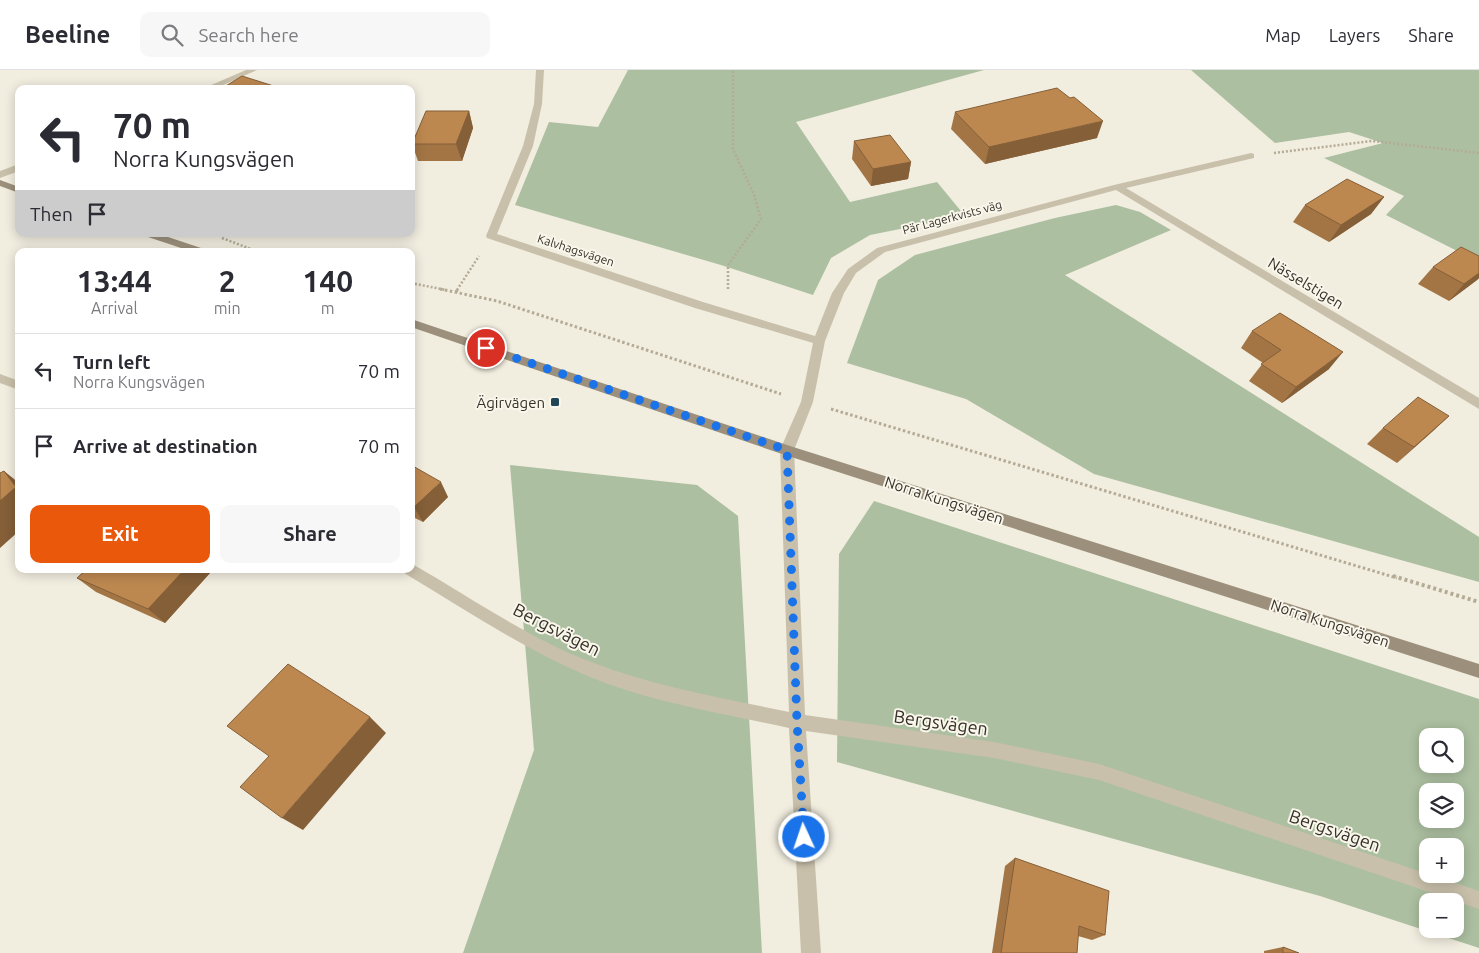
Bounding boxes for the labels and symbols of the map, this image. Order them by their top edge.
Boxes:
street label: Pär Lagerkvists väg [901,197,1003,237]
street label: Kalvhagsvägen [536,231,616,269]
street label: Nässelstigen [1265,254,1347,312]
pin [465,327,507,369]
place label: Ägirvägen [476,394,545,411]
marker: Ägirvägen [549,396,561,408]
street label: Norra Kungsvägen [882,473,1006,527]
street label: Norra Kungsvägen [1268,596,1392,650]
street label: Bergsvägen [510,599,604,659]
street label: Bergsvägen [893,705,989,739]
street label: Bergsvägen [1287,805,1383,855]
position arrow [777,810,829,862]

